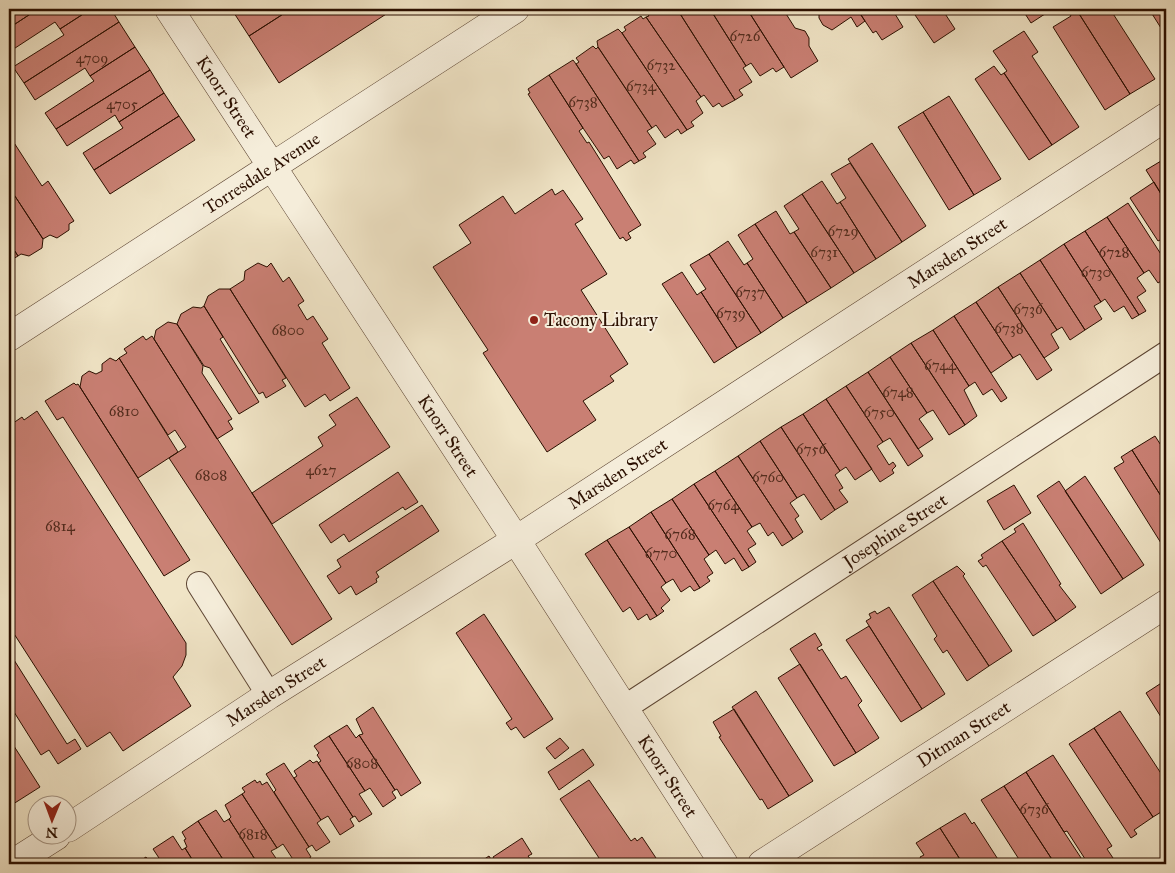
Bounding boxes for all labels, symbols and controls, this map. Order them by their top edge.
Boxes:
house number: 6726 [730,27,762,45]
house number: 4709 [76,49,108,67]
street label: Knorr Street [192,52,262,143]
house number: 6732 [646,56,676,74]
house number: 6734 [626,77,657,95]
house number: 6738 [568,93,598,111]
house number: 4705 [106,95,138,113]
street label: Torresdale Avenue [199,127,324,219]
street label: Marsden Street [903,212,1012,293]
house number: 6729 [827,222,859,240]
house number: 6731 [810,243,838,261]
house number: 6728 [1098,243,1130,261]
house number: 6730 [1081,263,1111,281]
house number: 6737 [735,283,765,301]
house number: 6736 [1013,300,1044,318]
house number: 6739 [716,304,746,322]
place label: Tacony Library [544,309,658,331]
marker: Tacony Library [528,314,540,326]
house number: 6738 [994,319,1024,337]
house number: 6800 [271,321,305,339]
house number: 6744 [924,356,957,374]
house number: 6748 [882,383,914,401]
street label: Knorr Street [413,391,483,482]
house number: 6810 [109,402,139,420]
house number: 6750 [863,403,895,421]
street label: Marsden Street [564,433,672,514]
house number: 6756 [796,440,827,458]
house number: 4627 [305,461,337,479]
house number: 6808 [195,466,227,484]
house number: 6760 [752,468,784,486]
street label: Josephine Street [837,488,952,575]
house number: 6764 [707,496,739,514]
house number: 6814 [45,517,76,535]
house number: 6768 [664,525,696,543]
house number: 6770 [645,544,677,562]
street label: Marsden Street [222,651,331,731]
street label: Ditman Street [913,696,1015,772]
street label: Knorr Street [633,731,703,822]
house number: 6808 [346,754,378,772]
north arrow [28,796,78,846]
house number: 6736 [1019,800,1050,818]
text: N [46,824,58,841]
house number: 6818 [238,825,268,843]

